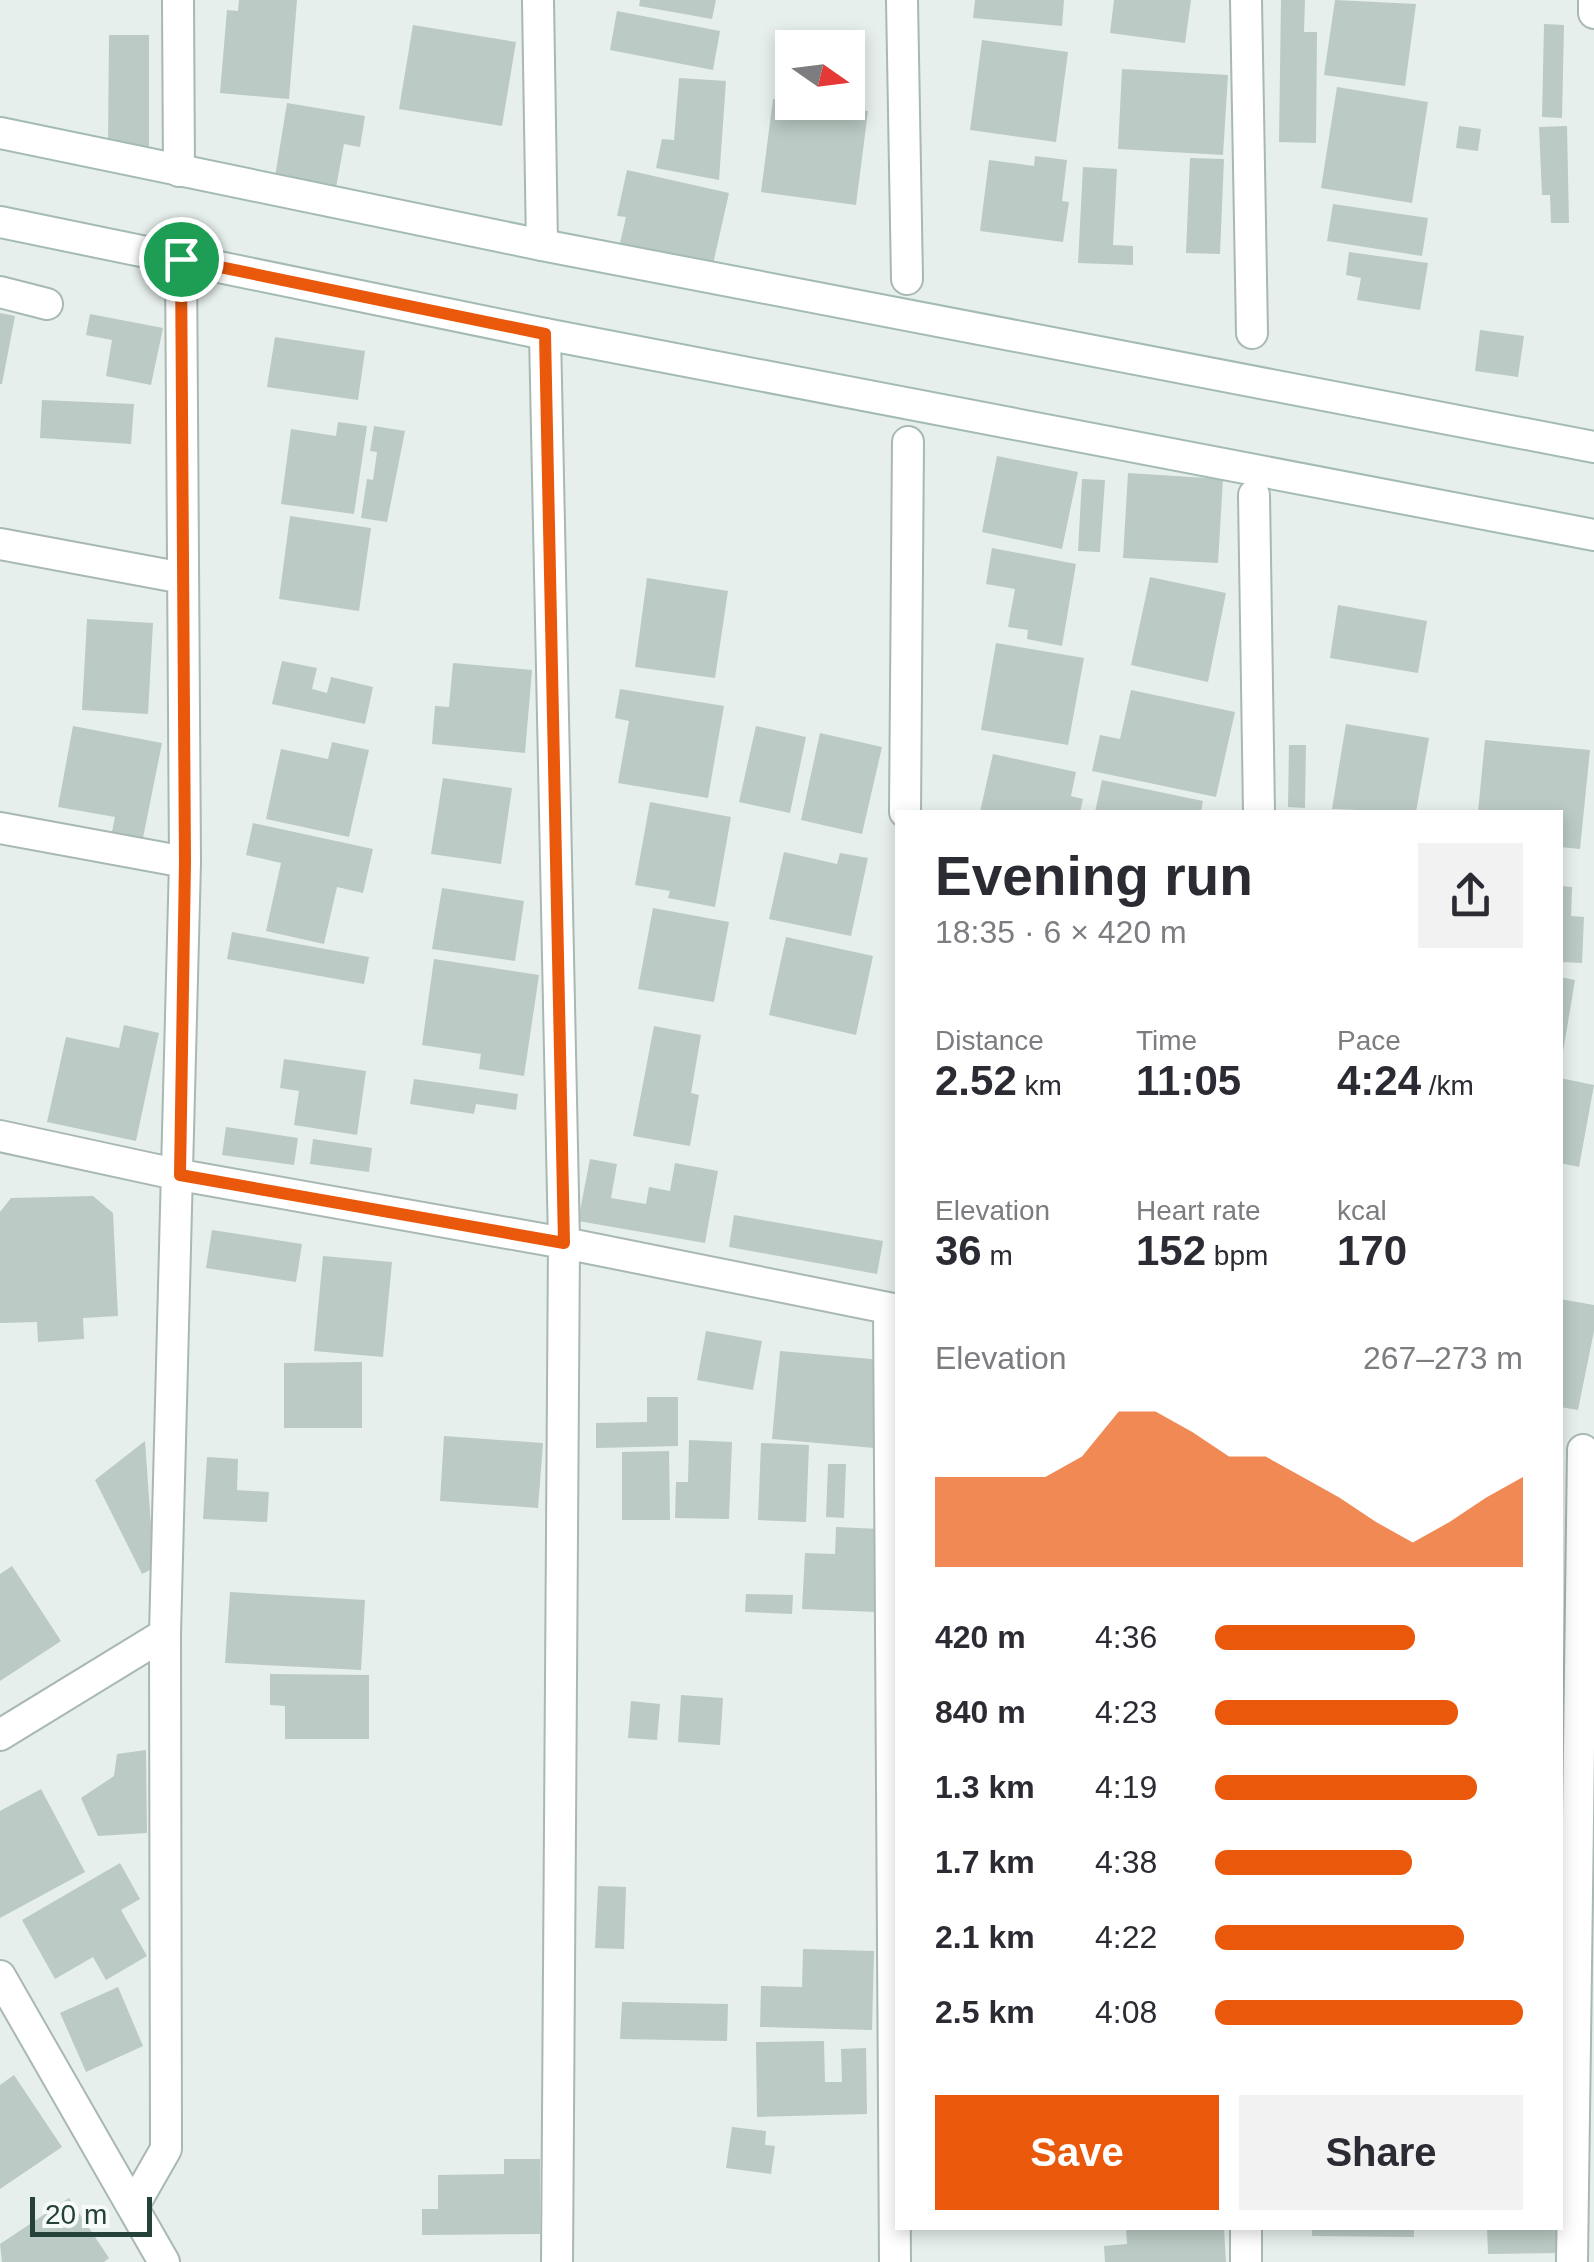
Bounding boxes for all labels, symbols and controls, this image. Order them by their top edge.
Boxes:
north arrow [775,30,865,120]
map controls [775,30,865,120]
pin [139,217,224,302]
icon: arrive [154,232,209,287]
button: share [1418,843,1523,948]
text: Evening run [935,845,1253,907]
text: 18:35 · 6 × 420 m [935,914,1187,950]
text: Distance [935,1025,1044,1056]
text: Time [1136,1025,1197,1056]
text: Pace [1337,1025,1401,1056]
text: 2.52 [935,1057,1017,1104]
text: 11:05 [1136,1057,1241,1104]
text: 4:24 [1337,1057,1421,1104]
text: km [1017,1070,1062,1101]
text: /km [1421,1070,1474,1101]
text: Elevation [935,1195,1050,1226]
text: Heart rate [1136,1195,1261,1226]
text: kcal [1337,1195,1387,1226]
text: 36 [935,1227,982,1274]
text: 152 [1136,1227,1206,1274]
text: 170 [1337,1227,1407,1274]
text: m [982,1240,1013,1271]
text: bpm [1206,1240,1268,1271]
text: Elevation [935,1340,1067,1376]
text: 267–273 m [1363,1340,1523,1376]
text: 420 m [935,1619,1026,1655]
text: 4:36 [1095,1619,1157,1655]
text: 840 m [935,1694,1026,1730]
text: 4:23 [1095,1694,1157,1730]
text: 1.3 km [935,1769,1035,1805]
text: 4:19 [1095,1769,1157,1805]
text: 1.7 km [935,1844,1035,1880]
text: 4:38 [1095,1844,1157,1880]
text: 2.1 km [935,1919,1035,1955]
text: 4:22 [1095,1919,1157,1955]
text: 2.5 km [935,1994,1035,2030]
text: 4:08 [1095,1994,1157,2030]
button: Save [935,2095,1219,2210]
button: Share [1239,2095,1523,2210]
scale bar [30,2192,152,2236]
text: 20 m [45,2199,107,2230]

